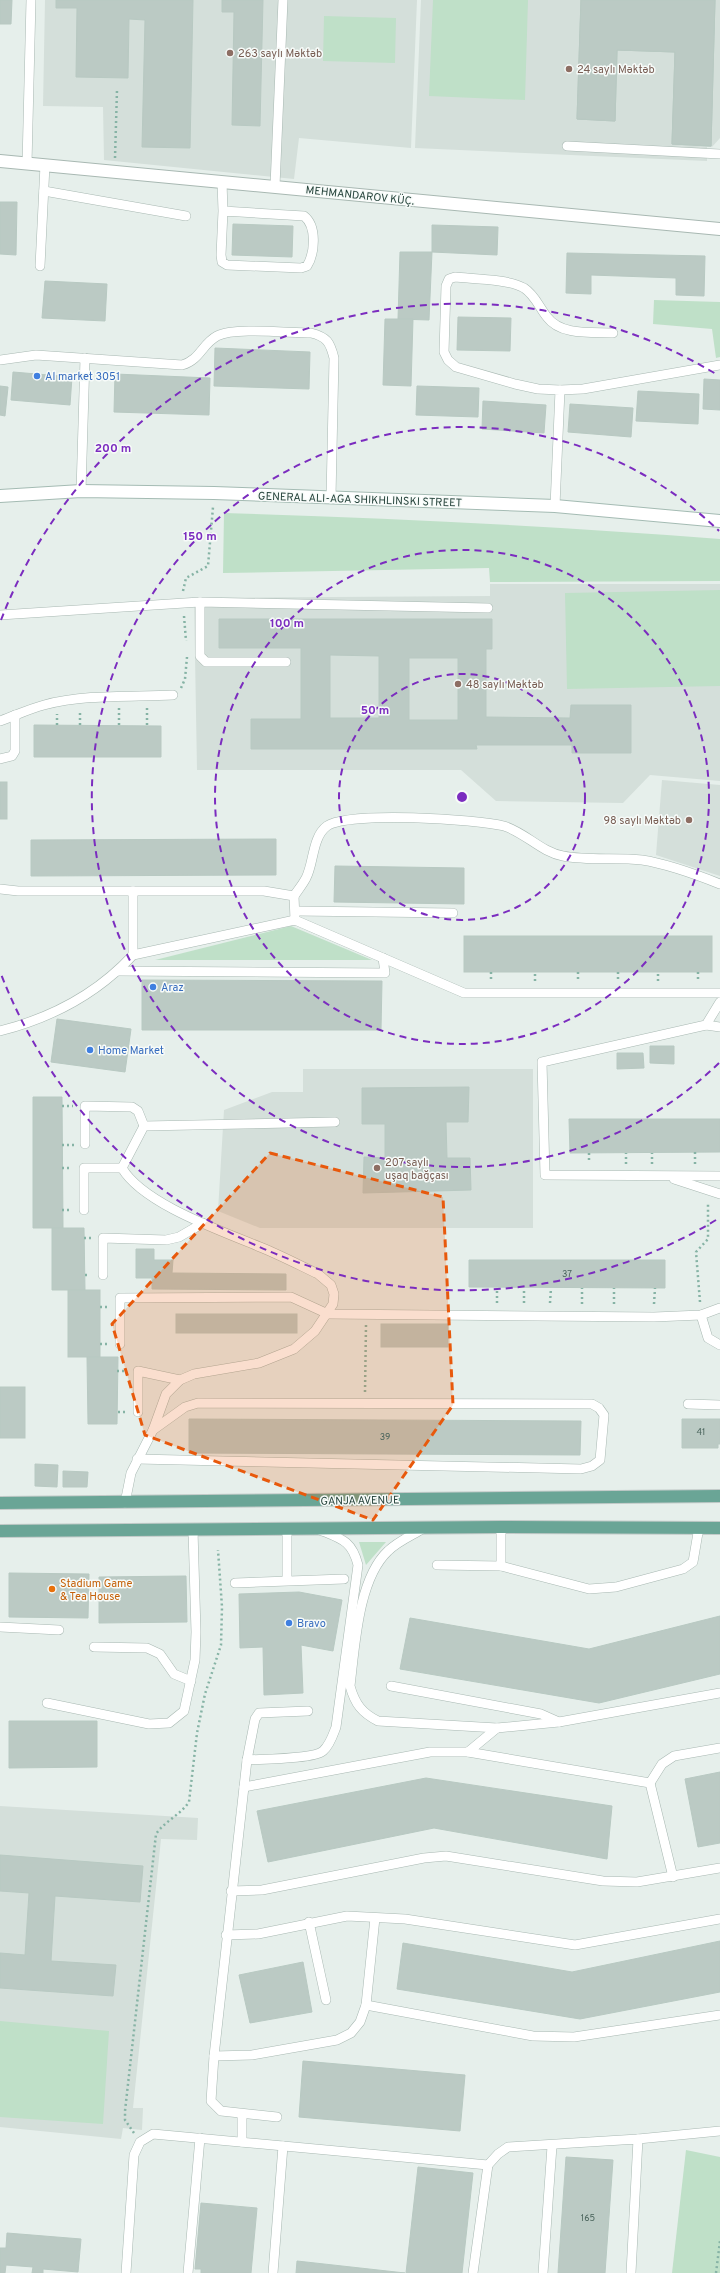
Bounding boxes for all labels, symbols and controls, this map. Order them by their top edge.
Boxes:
place label: 263 saylı Məktəb [238,47,322,61]
marker: 263 saylı Məktəb [225,48,235,58]
place label: 24 saylı Məktəb [577,63,655,77]
marker: 24 saylı Məktəb [564,64,574,74]
street label: MEHMANDAROV KÜÇ. [305,182,415,209]
place label: Al market 3051 [45,370,120,384]
marker: Al market 3051 [32,371,42,381]
text: 200 m [95,441,131,457]
street label: GENERAL ALI-AGA SHIKHLINSKI STREET [258,489,462,511]
text: 150 m [183,529,217,545]
text: 100 m [270,616,304,632]
place label: 48 saylı Məktəb [466,678,544,692]
marker: 48 saylı Məktəb [453,679,463,689]
text: 50 m [361,703,389,719]
centre of rings [455,790,469,804]
place label: 98 saylı Məktəb [603,814,681,828]
marker: 98 saylı Məktəb [684,815,694,825]
place label: Araz [161,981,184,995]
marker: Araz [148,982,158,992]
place label: Home Market [98,1044,164,1058]
marker: Home Market [85,1045,95,1055]
place label: 207 saylı uşaq bağçası [385,1156,449,1183]
marker: 207 saylı uşaq bağçası [372,1163,382,1173]
house number: 37 [562,1269,572,1280]
house number: 41 [697,1427,705,1438]
house number: 39 [380,1432,390,1443]
street label: GANJA AVENUE [320,1493,400,1509]
place label: Stadium Game & Tea House [60,1577,133,1604]
marker: Stadium Game & Tea House [47,1584,57,1594]
place label: Bravo [297,1617,326,1631]
marker: Bravo [284,1618,294,1628]
house number: 165 [581,2213,595,2224]

